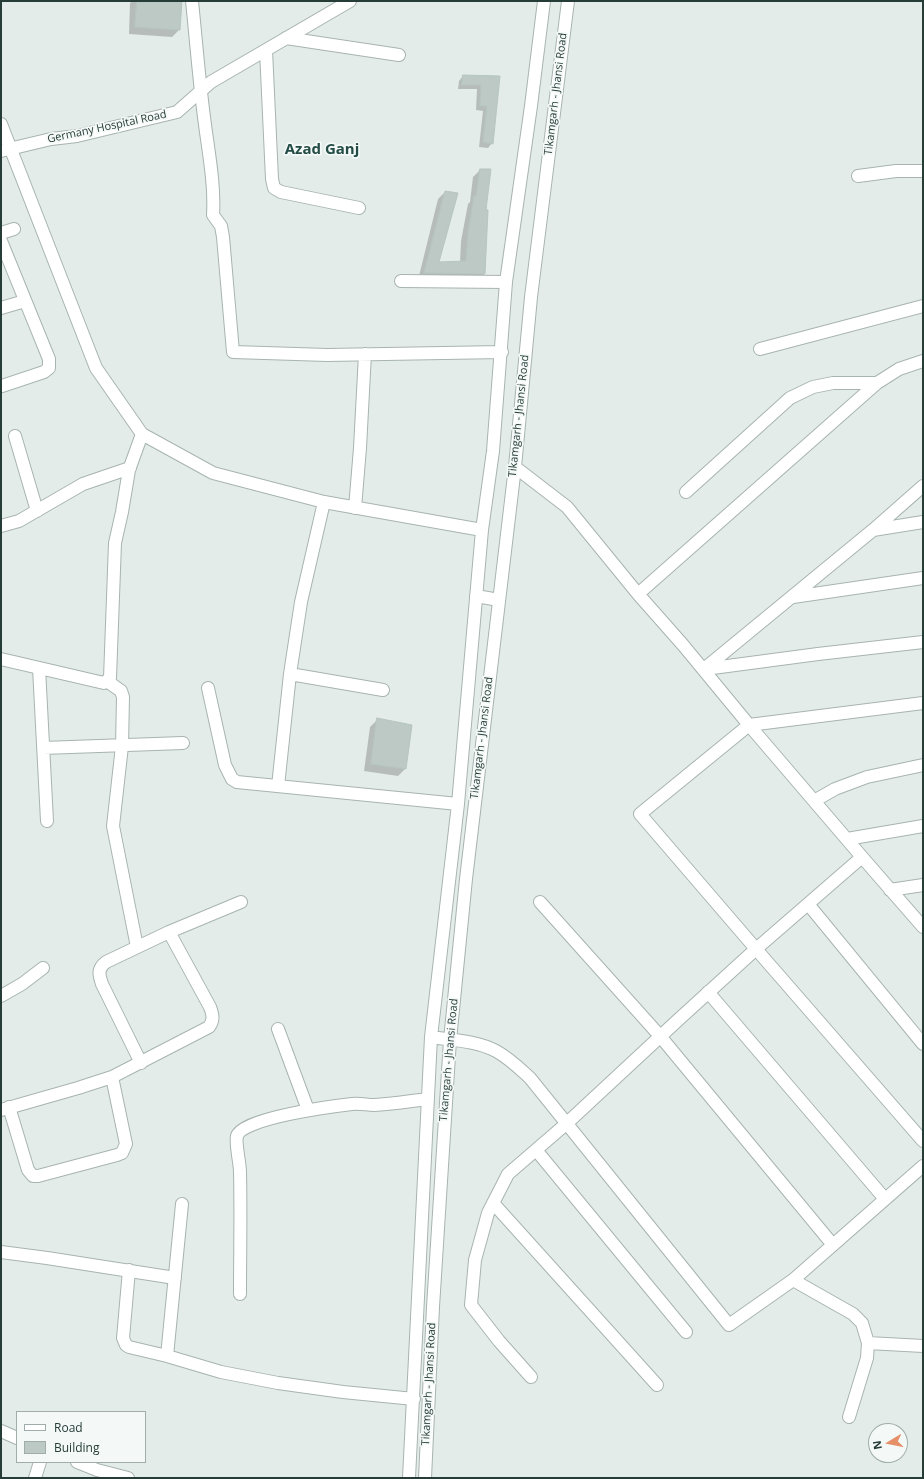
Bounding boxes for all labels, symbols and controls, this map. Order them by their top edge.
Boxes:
street label: Tikamgarh - Jhansi Road [542,32,570,156]
street label: Germany Hospital Road [46,108,168,146]
district label: Azad Ganj [285,141,359,159]
street label: Tikamgarh - Jhansi Road [506,354,532,478]
street label: Tikamgarh - Jhansi Road [468,676,496,800]
street label: Tikamgarh - Jhansi Road [437,998,461,1122]
street label: Tikamgarh - Jhansi Road [419,1322,439,1446]
legend [16,1411,146,1463]
text: Road [54,1419,83,1436]
north arrow [868,1423,908,1463]
text: Building [54,1439,99,1456]
text: N [869,1439,885,1451]

